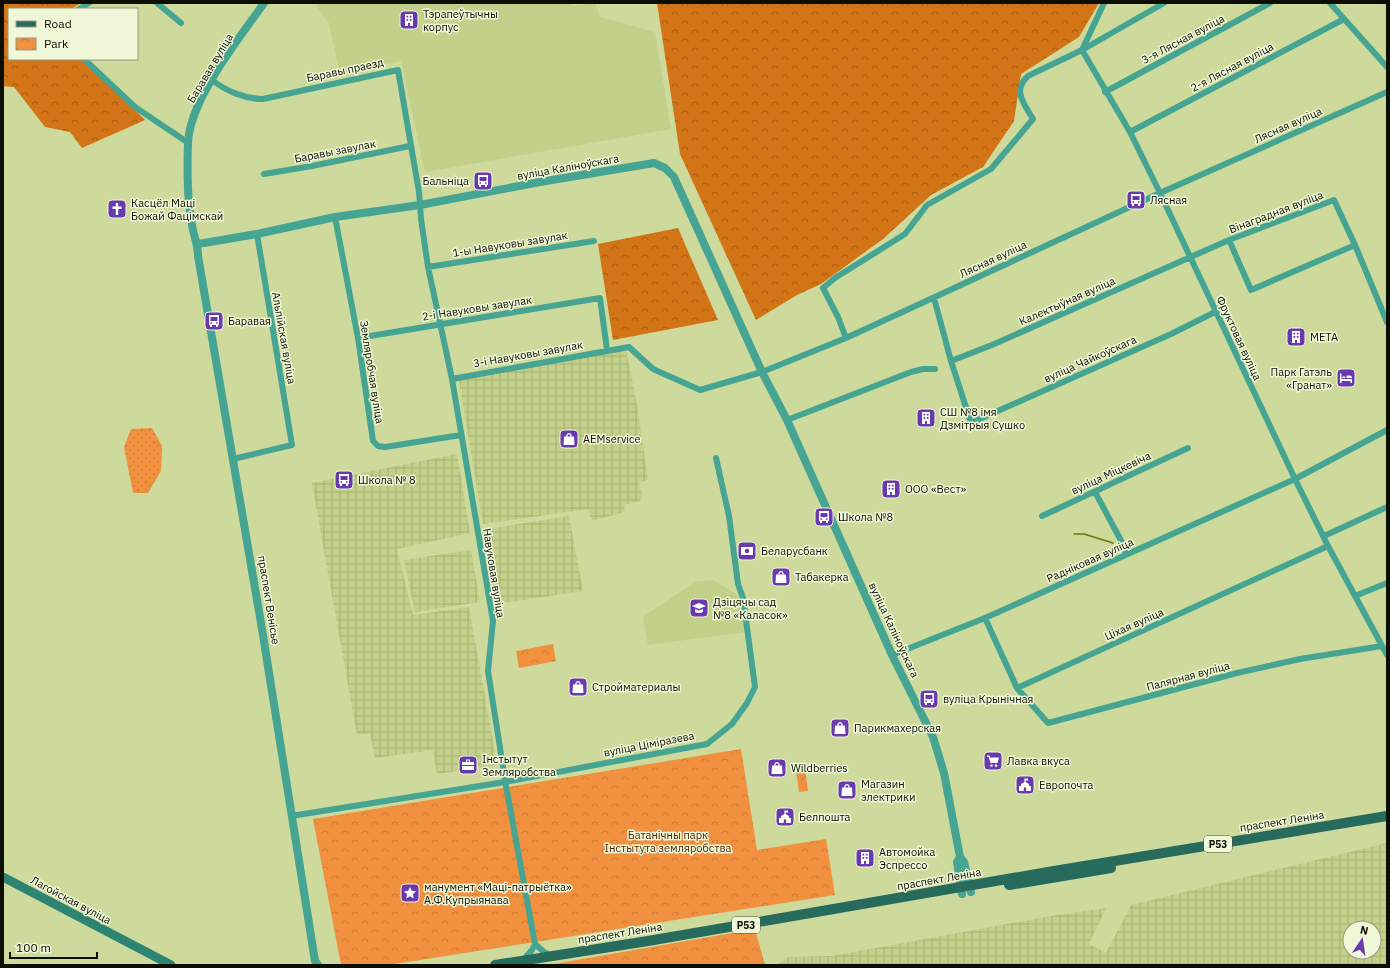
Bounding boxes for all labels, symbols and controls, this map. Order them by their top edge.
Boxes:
place label: Тэрапеўтычны корпус [423,7,498,34]
legend [8,8,138,60]
building icon: Тэрапеўтычны корпус [398,9,420,31]
street label: 3-я Лясная вуліца [1139,11,1227,67]
text: Road [44,16,72,31]
street label: Баравая вуліца [184,31,236,105]
text: Park [44,36,69,51]
street label: 2-я Лясная вуліца [1188,39,1276,95]
street label: Баравы праезд [305,55,385,85]
street label: Лясная вуліца [1252,104,1324,146]
street label: Баравы завулак [293,136,377,166]
street label: вуліца Каліноўскага [516,151,620,183]
bus stop icon: Бальніца [472,170,494,192]
place label: Бальніца [422,174,469,188]
street label: Вінаградная вуліца [1227,188,1325,236]
bus stop icon: Лясная [1125,189,1147,211]
place label: Лясная [1150,193,1187,207]
place label: Касцёл Маці Божай Фацімскай [131,196,223,223]
church icon: Касцёл Маці Божай Фацімскай [106,198,128,220]
street label: 1-ы Навуковы завулак [451,228,569,260]
street label: Лясная вуліца [957,237,1029,281]
street label: Калектыўная вуліца [1017,273,1117,329]
street label: Альпійская вуліца [269,291,299,385]
street label: 2-і Навуковы завулак [421,292,533,324]
street label: Фруктовая вуліца [1213,294,1265,383]
bus stop icon: Баравая [203,310,225,332]
place label: Баравая [228,314,271,328]
street label: Земляробчая вуліца [357,319,387,425]
building icon: МЕТА [1285,326,1307,348]
place label: МЕТА [1310,330,1338,344]
street label: вуліца Чайкоўскага [1041,332,1139,386]
street label: 3-і Навуковы завулак [472,337,584,371]
place label: Парк Гатэль «Гранат» [1271,365,1332,392]
hotel icon: Парк Гатэль «Гранат» [1335,367,1357,389]
place label: СШ №8 імя Дзмітрыя Сушко [940,405,1025,432]
building icon: СШ №8 імя Дзмітрыя Сушко [915,407,937,429]
shop icon: AEMservice [558,428,580,450]
place label: AEMservice [583,432,641,446]
street label: вуліца Міцкевіча [1069,448,1153,498]
bus stop icon: Школа № 8 [333,469,355,491]
place label: Школа № 8 [358,473,416,487]
building icon: ООО «Вест» [880,478,902,500]
place label: ООО «Вест» [905,482,967,496]
bus stop icon: Школа №8 [813,506,835,528]
place label: Школа №8 [838,510,893,524]
street label: Навуковая вуліца [480,527,508,619]
street label: Радніковая вуліца [1044,534,1136,585]
bank icon: Беларусбанк [736,540,758,562]
place label: Беларусбанк [761,544,828,558]
street label: праспект Венісье [255,554,283,646]
shop icon: Табакерка [770,566,792,588]
place label: Табакерка [795,570,849,584]
street label: вуліца Каліноўскага [866,580,922,680]
place label: Дзіцячы сад №8 «Каласок» [713,595,788,622]
school or university icon: Дзіцячы сад №8 «Каласок» [688,597,710,619]
street label: Ціхая вуліца [1102,605,1166,643]
street label: Палярная вуліца [1145,658,1231,694]
shop icon: Стройматериалы [567,676,589,698]
place label: Стройматериалы [592,680,680,694]
bus stop icon: вуліца Крынічная [918,688,940,710]
place label: вуліца Крынічная [943,692,1033,706]
shop icon: Парикмахерская [829,717,851,739]
place label: Парикмахерская [854,721,941,735]
street label: вуліца Ціміразева [602,728,696,760]
supermarket icon: Лавка вкуса [982,750,1004,772]
place label: Інстытут Земляробства [482,752,556,779]
office icon: Інстытут Земляробства [457,754,479,776]
place label: Лавка вкуса [1007,754,1070,768]
shop icon: Wildberries [766,757,788,779]
place label: Wildberries [791,761,848,775]
public building icon: Европочта [1014,774,1036,796]
place label: Магазин электрики [861,777,915,804]
place label: Европочта [1039,778,1094,792]
shop icon: Магазин электрики [836,779,858,801]
public building icon: Белпошта [774,806,796,828]
street label: праспект Леніна [1239,807,1325,835]
place label: Белпошта [799,810,851,824]
park label: Батанічны парк Інстытута земляробства [605,828,732,855]
road number: Р53 [1204,836,1232,852]
place label: Автомойка Эспрессо [879,845,935,872]
building icon: Автомойка Эспрессо [854,847,876,869]
street label: праспект Леніна [896,865,982,893]
street label: Лагойская вуліца [28,873,114,927]
place label: манумент «Маці-патрыётка» А.Ф.Купрыянава [424,880,572,907]
place icon: манумент «Маці-патрыётка» А.Ф.Купрыянава [399,882,421,904]
road number: Р53 [732,917,760,933]
street label: праспект Леніна [577,919,663,947]
north arrow [1342,920,1382,960]
text: N [1359,923,1370,938]
scale bar [10,934,97,960]
text: 100 m [16,940,51,955]

